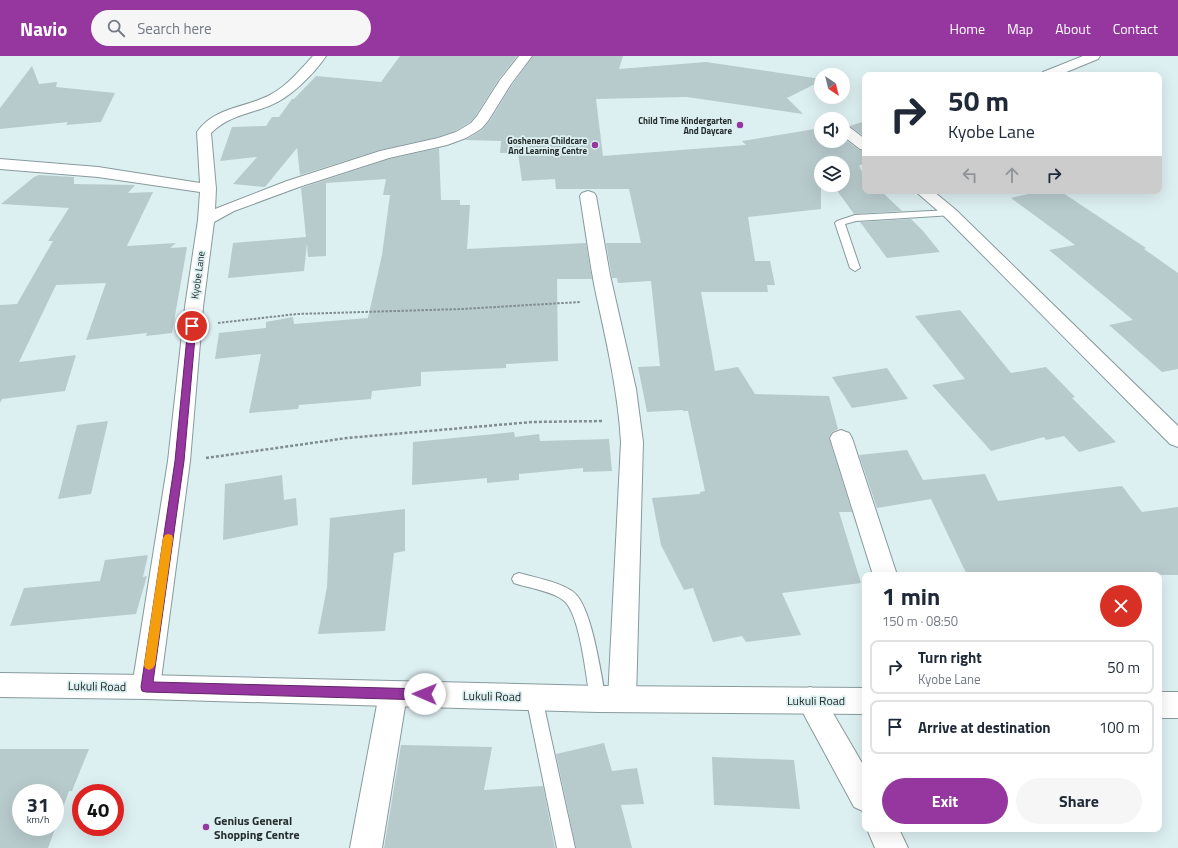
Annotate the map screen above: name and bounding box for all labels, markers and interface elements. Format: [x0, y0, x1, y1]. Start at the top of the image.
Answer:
search box [91, 10, 371, 46]
text: Navio [20, 14, 67, 43]
icon: search [105, 17, 127, 39]
text: Search here [137, 17, 212, 40]
text: Home [950, 18, 985, 39]
text: Map [1007, 18, 1033, 39]
text: About [1055, 18, 1091, 39]
text: Contact [1113, 18, 1158, 39]
north arrow [814, 68, 850, 104]
map controls [814, 68, 850, 192]
text: 50 m [948, 79, 1009, 122]
icon: right [882, 88, 934, 140]
button: sound [814, 112, 850, 148]
place label: Child Time Kindergarten And Daycare [638, 114, 732, 137]
text: Kyobe Lane [948, 118, 1035, 145]
marker: Child Time Kindergarten And Daycare [735, 120, 745, 130]
place label: Goshenera Childcare And Learning Centre [507, 134, 587, 157]
marker: Goshenera Childcare And Learning Centre [590, 140, 600, 150]
button: layers [814, 156, 850, 192]
icon: left [959, 164, 981, 186]
icon: ahead [1001, 164, 1023, 186]
icon: right [1043, 164, 1065, 186]
street label: Kyobe Lane [187, 250, 209, 300]
pin [175, 309, 209, 343]
icon: arrive [181, 315, 203, 337]
text: 1 min [882, 578, 940, 614]
button: close [1100, 585, 1142, 627]
text: 150 m · 08:50 [882, 611, 958, 631]
text: Turn right [918, 646, 982, 669]
icon: right [884, 656, 906, 678]
text: 50 m [1107, 656, 1140, 679]
text: Kyobe Lane [918, 669, 981, 689]
position arrow [404, 673, 446, 715]
street label: Lukuli Road [68, 676, 126, 696]
street label: Lukuli Road [463, 686, 521, 706]
street label: Lukuli Road [787, 691, 845, 710]
icon: arrive [884, 716, 906, 738]
text: Arrive at destination [918, 716, 1051, 739]
text: 100 m [1099, 716, 1140, 739]
button: Exit [882, 778, 1008, 824]
button: Share [1016, 778, 1142, 824]
speed limit sign: 40 [72, 784, 124, 836]
text: 31 [27, 789, 49, 820]
place label: Genius General Shopping Centre [214, 811, 300, 844]
text: km/h [27, 812, 49, 827]
marker: Genius General Shopping Centre [201, 822, 211, 832]

